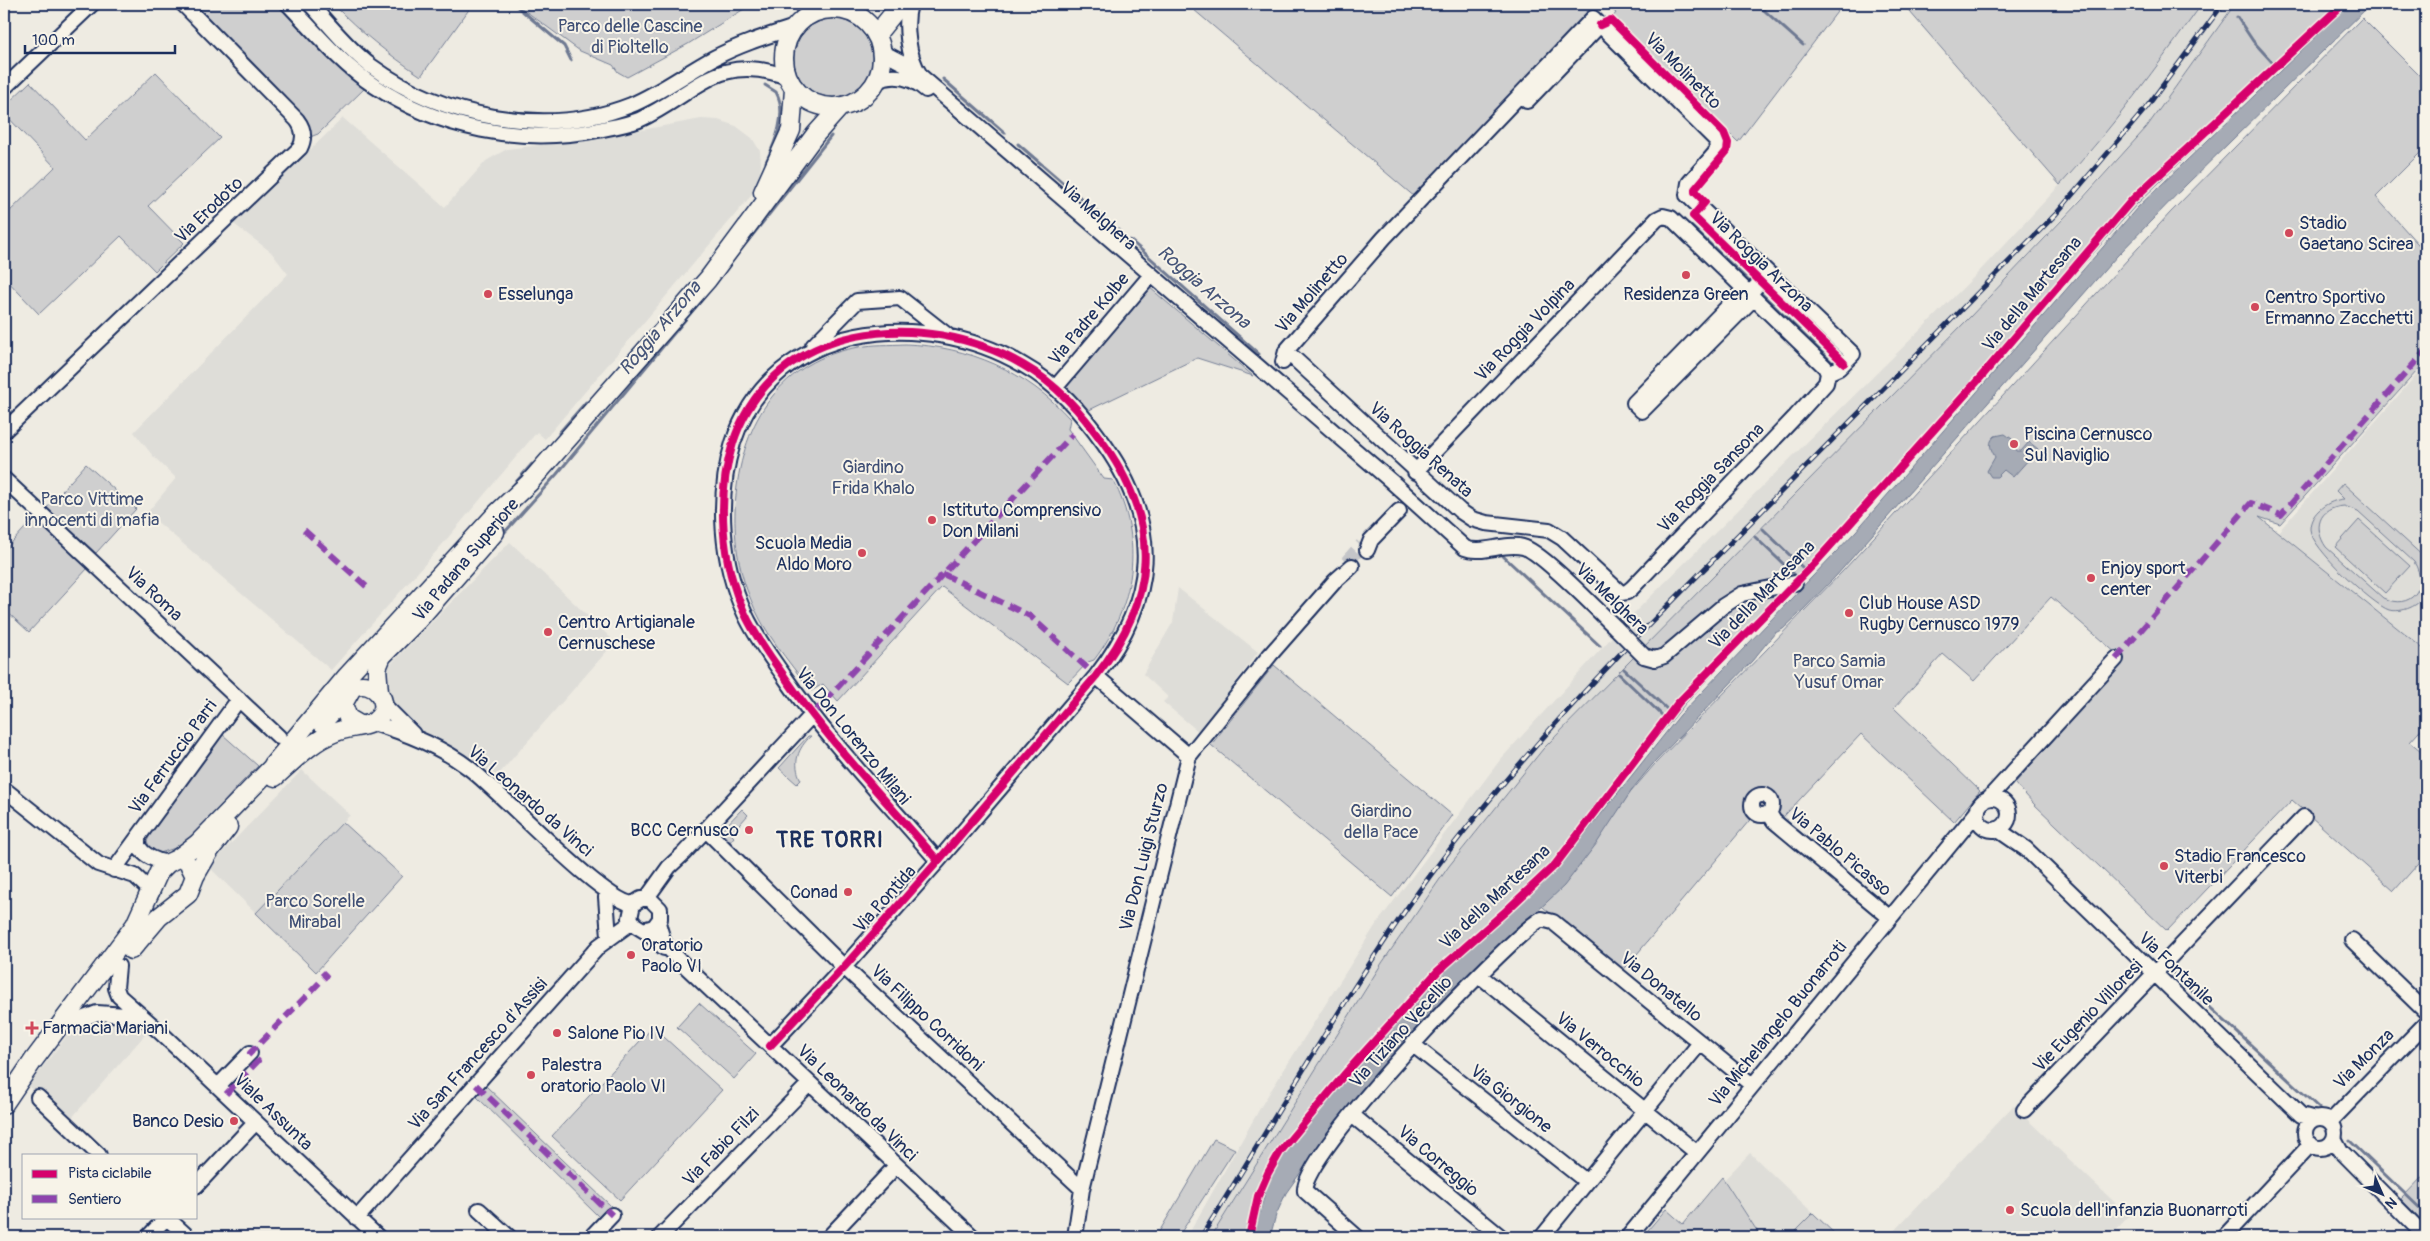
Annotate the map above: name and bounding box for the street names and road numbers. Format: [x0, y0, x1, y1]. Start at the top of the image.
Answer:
street label: Via Molinetto [1640, 28, 1727, 115]
street label: Via Erodoto [170, 171, 248, 248]
street label: Via Melghera [1055, 177, 1141, 255]
street label: Via Roggia Arzona [1704, 207, 1818, 317]
street label: Via della Martesana [1977, 232, 2087, 356]
street label: Via Molinetto [1271, 248, 1354, 338]
street label: Via Padre Kolbe [1044, 268, 1135, 370]
street label: Via Roggia Volpina [1470, 274, 1580, 386]
street label: Via Roggia Renata [1364, 397, 1478, 503]
street label: Via Roggia Sansona [1653, 418, 1769, 538]
street label: Via Padana Superiore [408, 493, 524, 626]
street label: Via della Martesana [1704, 535, 1820, 655]
street label: Via Melghera [1570, 558, 1654, 640]
street label: Via Roma [120, 562, 188, 626]
street label: Via Don Lorenzo Milani [790, 663, 916, 809]
street label: Via Ferruccio Parri [124, 695, 222, 819]
street label: Via Leonardo da Vinci [463, 740, 597, 862]
street label: Via Don Luigi Sturzo [1114, 780, 1174, 934]
street label: Via Pablo Picasso [1784, 802, 1896, 902]
street label: Via della Martesana [1435, 840, 1555, 954]
street label: Via Pontida [849, 860, 921, 938]
street label: Via Fontanile [2133, 927, 2219, 1011]
street label: Via Michelangelo Buonarroti [1704, 936, 1852, 1112]
street label: Via Donatello [1615, 947, 1707, 1027]
street label: Vie Eugenio Villoresi [2028, 955, 2148, 1077]
street label: Via Filippo Corridoni [866, 960, 988, 1076]
street label: Via Tiziano Vecellio [1345, 971, 1458, 1093]
street label: Via San Francesco d'Assisi [403, 973, 553, 1135]
street label: Via Verrocchio [1551, 1007, 1649, 1093]
street label: Via Monza [2329, 1024, 2399, 1094]
street label: Via Leonardo da Vinci [792, 1040, 922, 1166]
street label: Via Giorgione [1465, 1060, 1557, 1138]
street label: Viale Assunta [228, 1068, 318, 1156]
street label: Via Fabio Filzi [678, 1103, 764, 1191]
street label: Via Correggio [1393, 1120, 1484, 1202]

